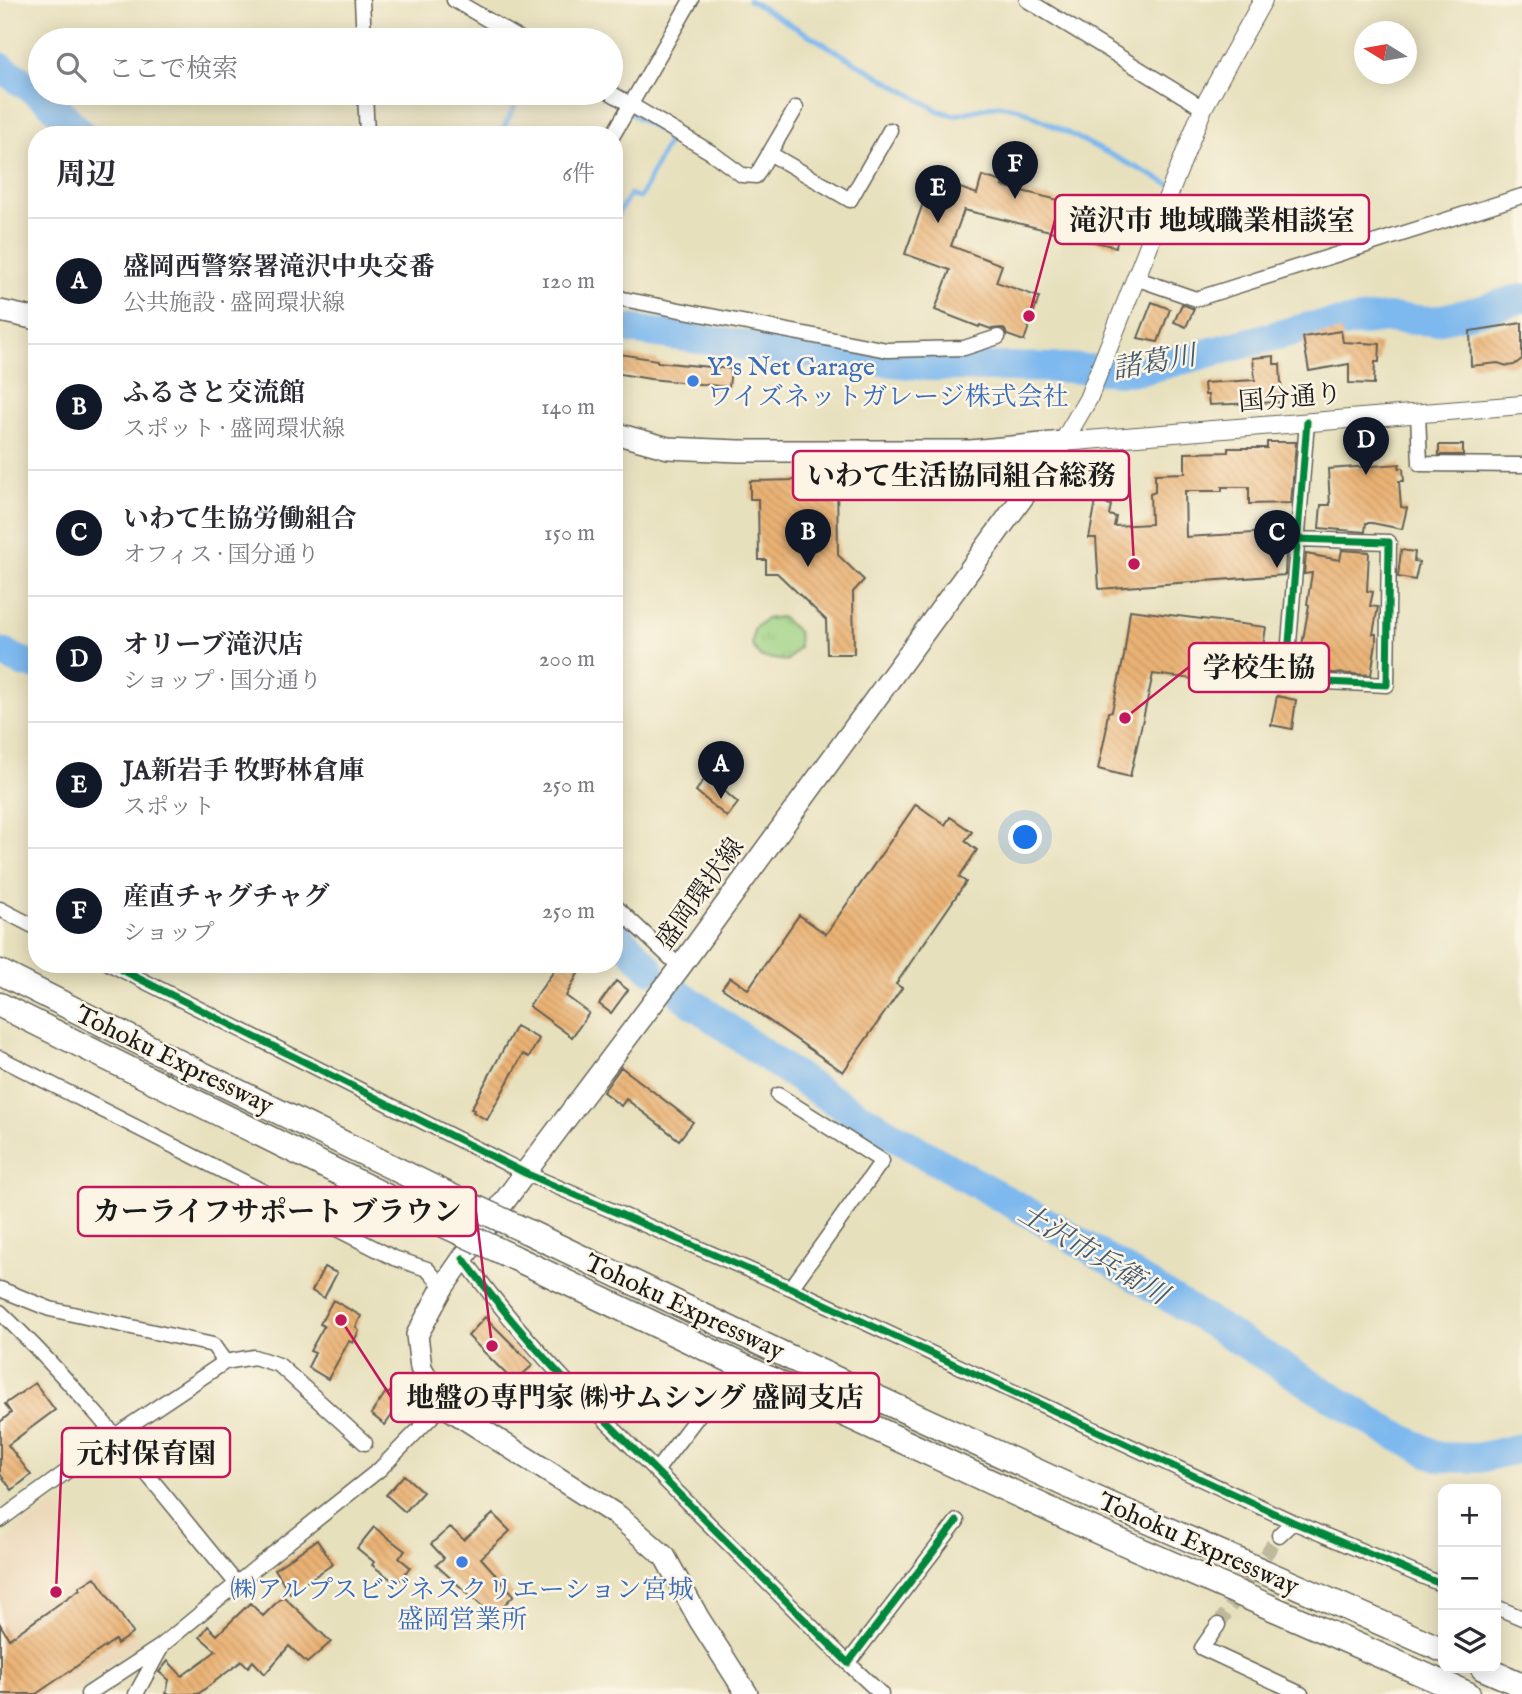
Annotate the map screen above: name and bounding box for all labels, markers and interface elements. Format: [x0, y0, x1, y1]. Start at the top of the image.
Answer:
north arrow [1354, 21, 1417, 84]
search box [28, 28, 623, 105]
icon: search [52, 48, 90, 86]
text: ここで検索 [108, 53, 238, 86]
pin: F [992, 141, 1038, 199]
text: 周辺 [56, 157, 116, 195]
text: 6件 [562, 160, 595, 189]
pin: E [915, 165, 961, 223]
callout: 滝沢市 地域職業相談室 [1055, 195, 1369, 244]
text: 滝沢市 地域職業相談室 [1069, 205, 1355, 240]
text: 盛岡西警察署滝沢中央交番 [123, 251, 435, 284]
text: A [71, 267, 87, 296]
text: 120 m [542, 267, 595, 296]
text: 公共施設 · 盛岡環状線 [123, 289, 345, 318]
water label: 諸葛川 [1110, 338, 1202, 388]
place label: Y’s Net Garage ワイズネットガレージ株式会社 [707, 351, 1069, 414]
marker: Y’s Net Garage ワイズネットガレージ株式会社 [685, 373, 701, 389]
text: ふるさと交流館 [123, 377, 305, 410]
street label: 国分通り [1237, 378, 1343, 419]
text: B [71, 393, 87, 422]
text: 140 m [541, 393, 595, 422]
text: スポット · 盛岡環状線 [123, 415, 345, 444]
pin: D [1343, 417, 1389, 475]
callout: いわて生活協同組合総務 [793, 451, 1129, 500]
text: いわて生活協同組合総務 [807, 460, 1116, 495]
text: いわて生協労働組合 [123, 503, 357, 536]
pin: B [785, 509, 831, 567]
pin: C [1254, 510, 1300, 568]
text: C [71, 519, 87, 548]
text: 150 m [544, 519, 595, 548]
text: オフィス · 国分通り [123, 541, 320, 570]
text: オリーブ滝沢店 [123, 629, 304, 662]
callout: 学校生協 [1189, 643, 1329, 692]
text: D [70, 645, 88, 674]
text: 200 m [539, 645, 595, 674]
text: 学校生協 [1203, 652, 1315, 687]
text: ショップ · 国分通り [123, 667, 322, 696]
pin: A [698, 741, 744, 799]
text: JA新岩手 牧野林倉庫 [123, 755, 364, 788]
text: E [71, 771, 87, 800]
text: 250 m [542, 771, 595, 800]
text: スポット [123, 793, 215, 822]
your location [1008, 820, 1042, 854]
street label: 盛岡環状線 [649, 832, 752, 956]
text: 産直チャグチャグ [123, 881, 329, 914]
text: F [72, 897, 86, 926]
text: 250 m [542, 897, 595, 926]
text: ショップ [123, 919, 215, 948]
street label: Tohoku Expressway [70, 998, 279, 1123]
callout: カーライフサポート ブラウン [78, 1187, 476, 1236]
text: カーライフサポート ブラウン [93, 1196, 461, 1231]
water label: 土沢市兵衛川 [1012, 1197, 1176, 1315]
street label: Tohoku Expressway [579, 1247, 790, 1368]
callout: 地盤の専門家 ㈱サムシング 盛岡支店 [391, 1373, 879, 1422]
text: 地盤の専門家 ㈱サムシング 盛岡支店 [406, 1382, 864, 1417]
callout: 元村保育園 [62, 1428, 230, 1477]
text: 元村保育園 [76, 1438, 216, 1473]
map controls [1438, 1484, 1501, 1673]
button: + [1438, 1484, 1501, 1547]
street label: Tohoku Expressway [1093, 1485, 1304, 1604]
button: − [1438, 1547, 1501, 1610]
marker: ㈱アルプスビジネスクリエーション宮城 盛岡営業所 [454, 1554, 470, 1570]
place label: ㈱アルプスビジネスクリエーション宮城 盛岡営業所 [230, 1574, 694, 1637]
button: layers [1438, 1610, 1501, 1673]

